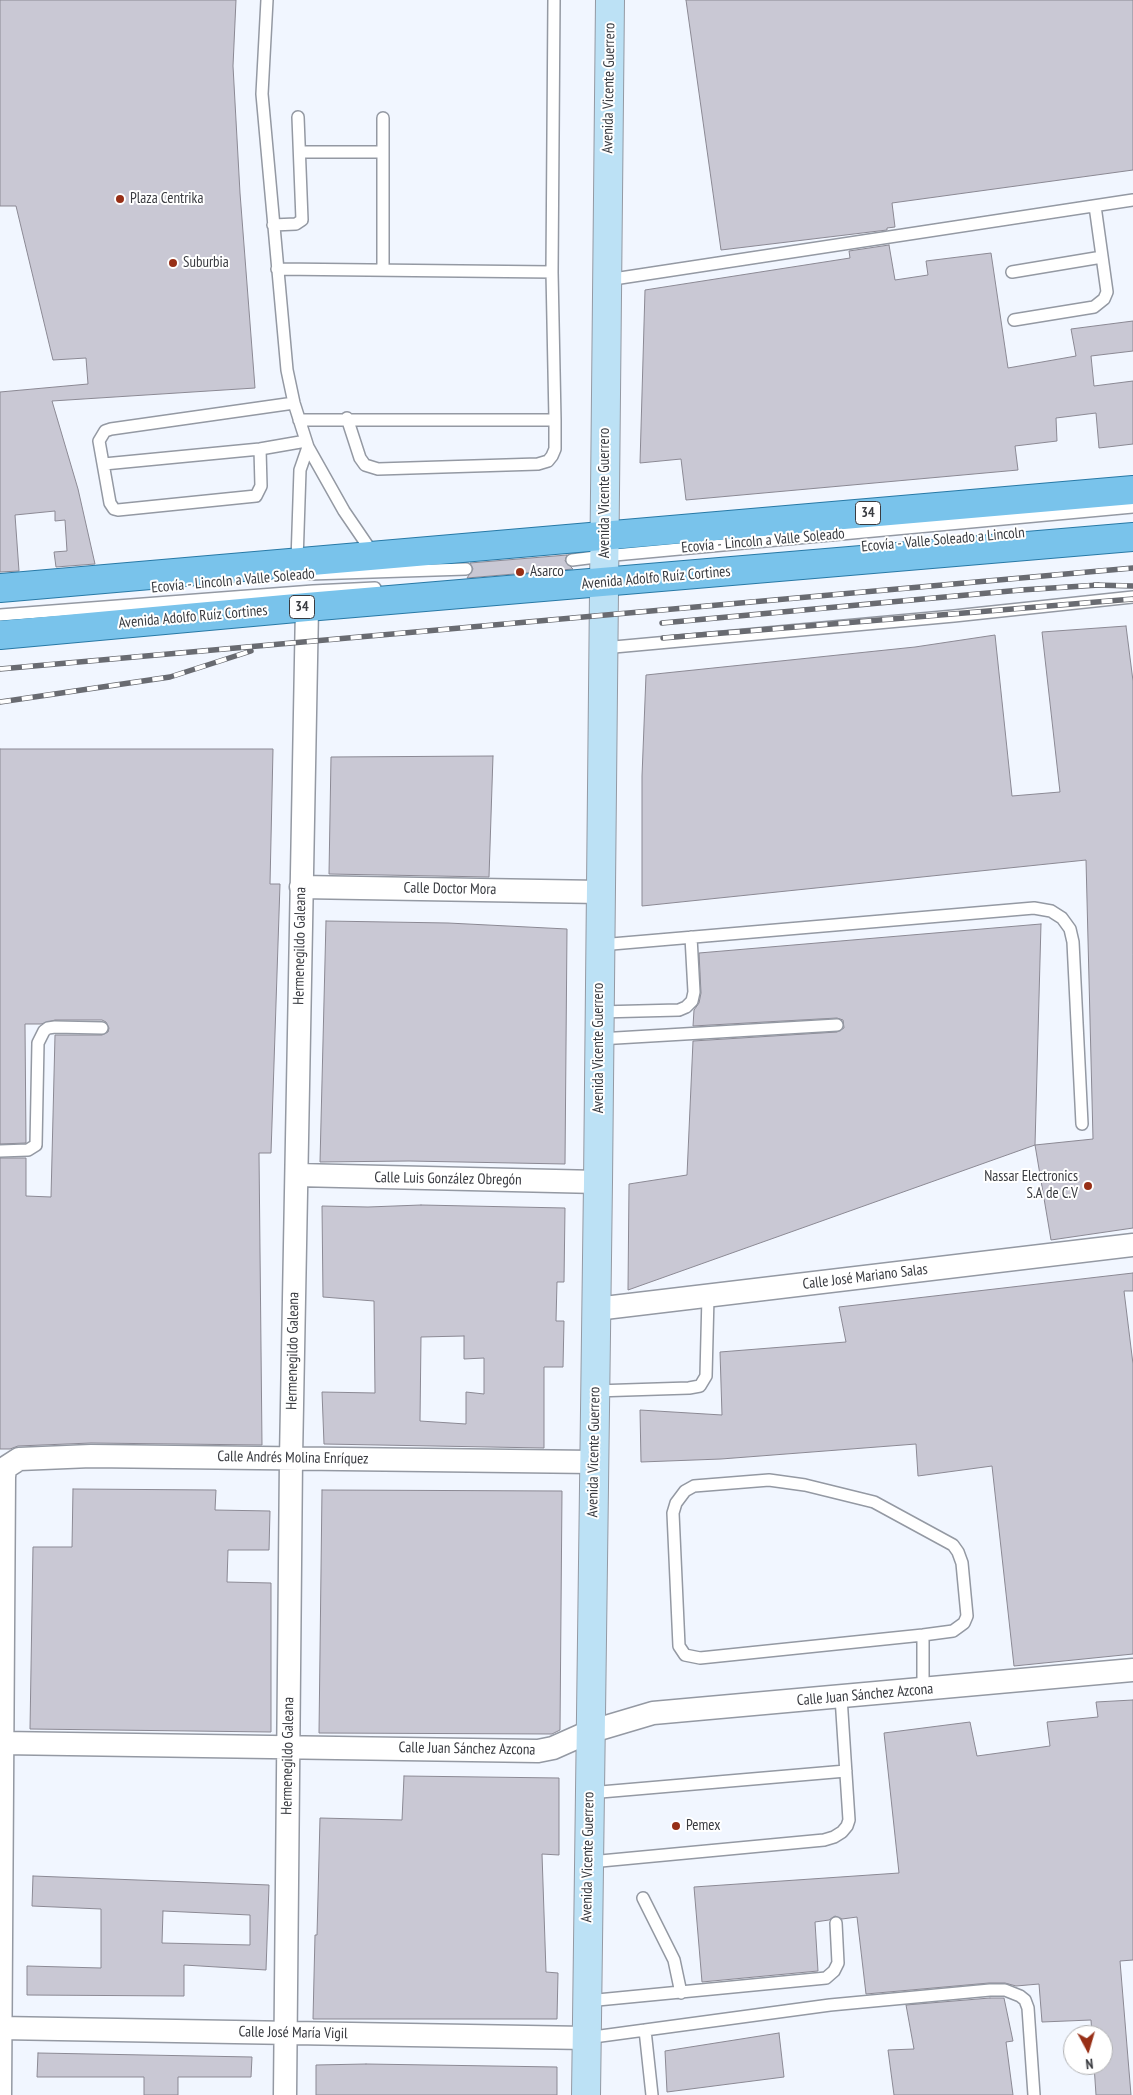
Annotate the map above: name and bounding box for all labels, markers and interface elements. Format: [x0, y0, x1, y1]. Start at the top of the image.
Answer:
street label: Avenida Vicente Guerrero [599, 23, 619, 153]
place label: Plaza Centrika [130, 190, 203, 208]
marker: Plaza Centrika [114, 193, 126, 205]
place label: Suburbia [183, 254, 229, 272]
marker: Suburbia [167, 257, 179, 269]
street label: Avenida Vicente Guerrero [596, 428, 614, 558]
road number: 34 [856, 502, 880, 524]
street label: Ecovía - Valle Soleado a Lincoln [861, 524, 1025, 556]
street label: Ecovía - Lincoln a Valle Soleado [681, 525, 845, 557]
place label: Asarco [530, 563, 564, 581]
street label: Avenida Adolfo Ruíz Cortines [581, 563, 731, 593]
street label: Ecovía - Lincoln a Valle Soleado [151, 565, 315, 597]
marker: Asarco [514, 566, 526, 578]
road number: 34 [290, 596, 314, 618]
street label: Avenida Adolfo Ruíz Cortines [118, 602, 268, 632]
street label: Calle Doctor Mora [404, 879, 496, 899]
street label: Hermenegildo Galeana [290, 887, 310, 1005]
street label: Avenida Vicente Guerrero [590, 983, 608, 1113]
place label: Nassar Electronics S.A de C.V [984, 1168, 1078, 1203]
street label: Calle Luis González Obregón [374, 1169, 522, 1189]
marker: Nassar Electronics S.A de C.V [1082, 1180, 1094, 1192]
street label: Calle José Mariano Salas [802, 1260, 928, 1294]
street label: Hermenegildo Galeana [283, 1292, 303, 1410]
street label: Avenida Vicente Guerrero [584, 1387, 604, 1517]
street label: Calle Andrés Molina Enríquez [217, 1448, 369, 1468]
street label: Calle Juan Sánchez Azcona [796, 1680, 934, 1710]
street label: Hermenegildo Galeana [278, 1697, 298, 1815]
street label: Calle Juan Sánchez Azcona [398, 1739, 536, 1759]
street label: Avenida Vicente Guerrero [578, 1792, 598, 1922]
place label: Pemex [686, 1817, 720, 1835]
marker: Pemex [670, 1820, 682, 1832]
street label: Calle José María Vigil [238, 2023, 348, 2043]
north arrow [1063, 2025, 1113, 2075]
text: N [1085, 2055, 1094, 2073]

